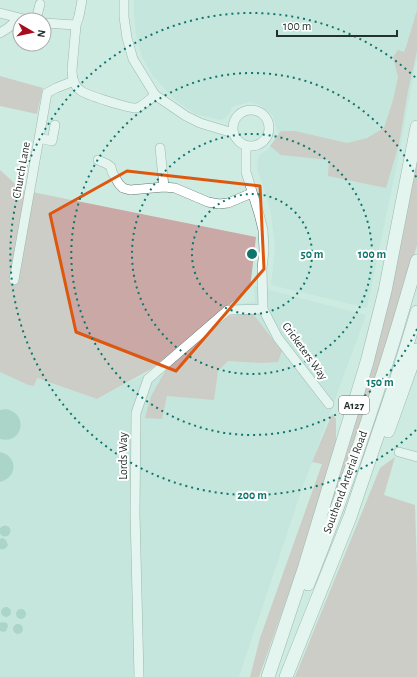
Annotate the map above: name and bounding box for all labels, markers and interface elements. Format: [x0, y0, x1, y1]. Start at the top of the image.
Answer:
north arrow [12, 12, 52, 52]
scale bar [277, 12, 397, 38]
text: 100 m [283, 20, 311, 32]
text: N [35, 29, 47, 38]
street label: Church Lane [10, 141, 32, 199]
centre of rings [245, 247, 259, 261]
text: 50 m [301, 248, 324, 260]
text: 100 m [358, 248, 386, 260]
street label: Cricketers Way [279, 320, 330, 383]
text: 150 m [366, 376, 394, 388]
road number: A127 [339, 396, 369, 414]
street label: Southend Arterial Road [321, 429, 369, 535]
street label: Lords Way [117, 432, 130, 480]
text: 200 m [237, 489, 267, 501]

